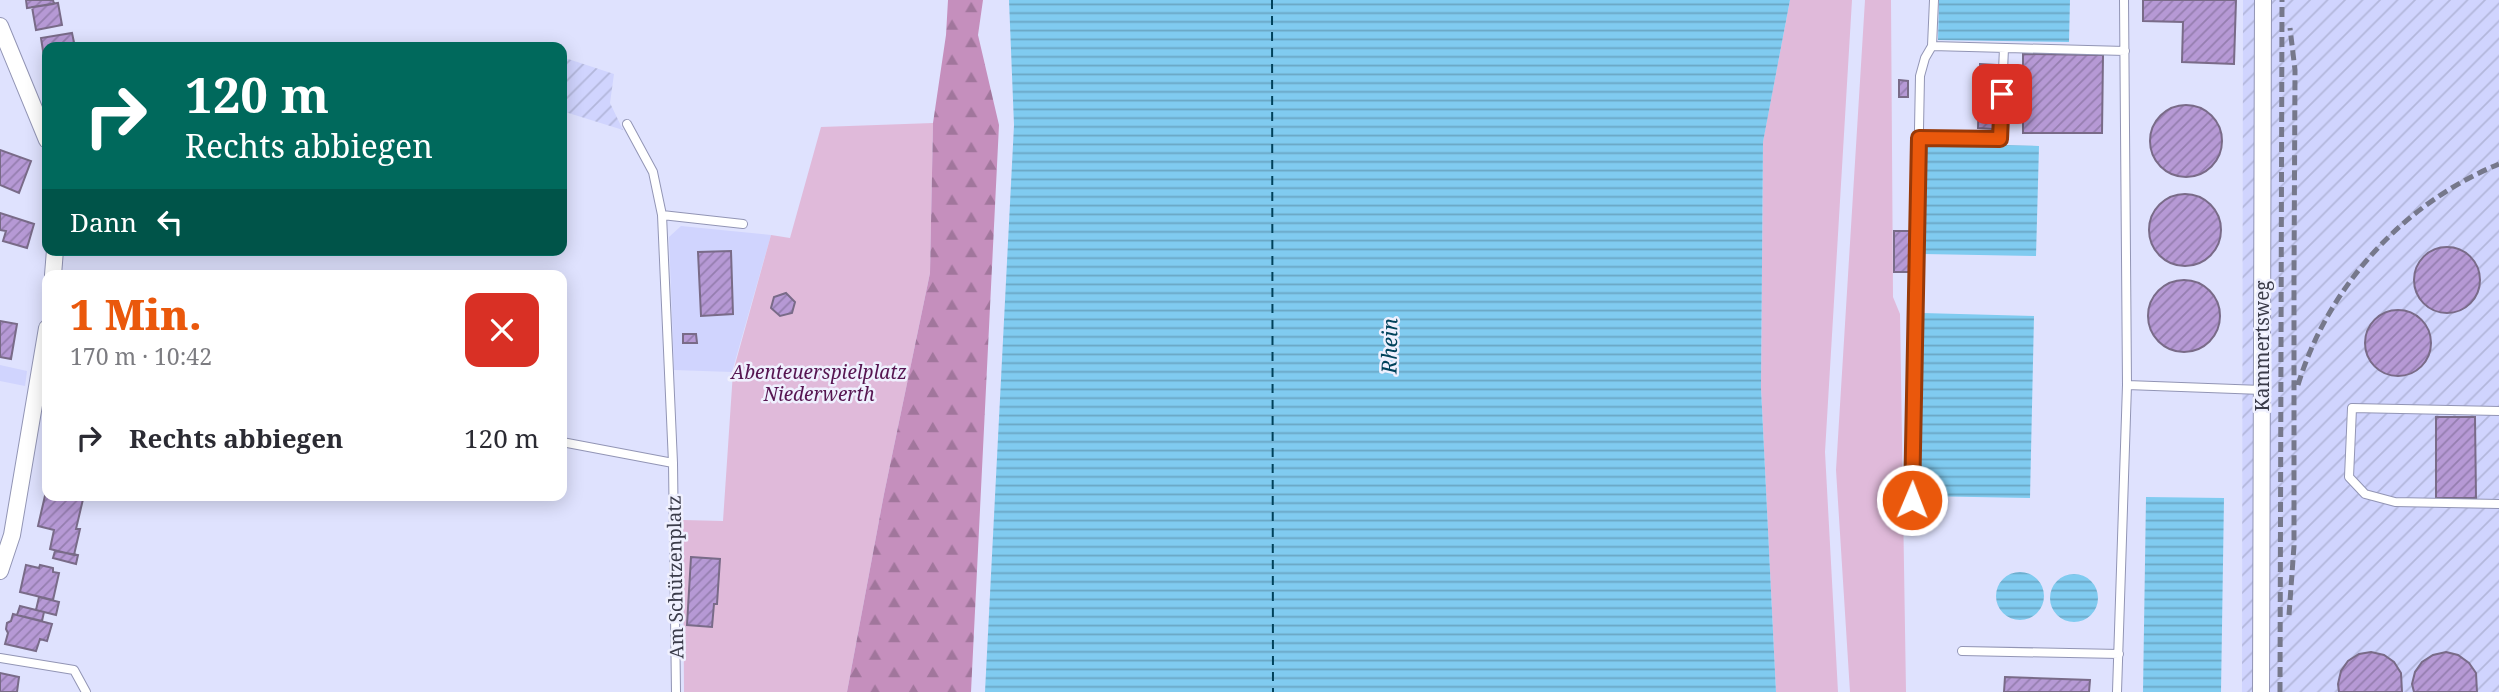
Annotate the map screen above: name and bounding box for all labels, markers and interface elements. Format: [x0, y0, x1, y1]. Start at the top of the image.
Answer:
text: 120 m [185, 61, 329, 127]
pin [1972, 64, 2032, 124]
icon: right [70, 70, 161, 161]
icon: arrive [1983, 75, 2021, 113]
text: Rechts abbiegen [185, 124, 433, 167]
icon: left [151, 203, 189, 241]
text: Dann [70, 204, 137, 240]
street label: Kammertsweg [2249, 280, 2275, 412]
text: 1 Min. [70, 285, 202, 342]
button: close [465, 293, 539, 367]
water label: Rhein [1374, 317, 1403, 375]
text: 170 m · 10:42 [70, 340, 212, 372]
park label: Abenteuerspielplatz Niederwerth [729, 359, 907, 407]
icon: right [70, 419, 108, 457]
text: Rechts abbiegen [129, 420, 343, 456]
text: 120 m [464, 420, 539, 456]
position arrow [1875, 463, 1949, 537]
street label: Am Schützenplatz [661, 495, 689, 659]

